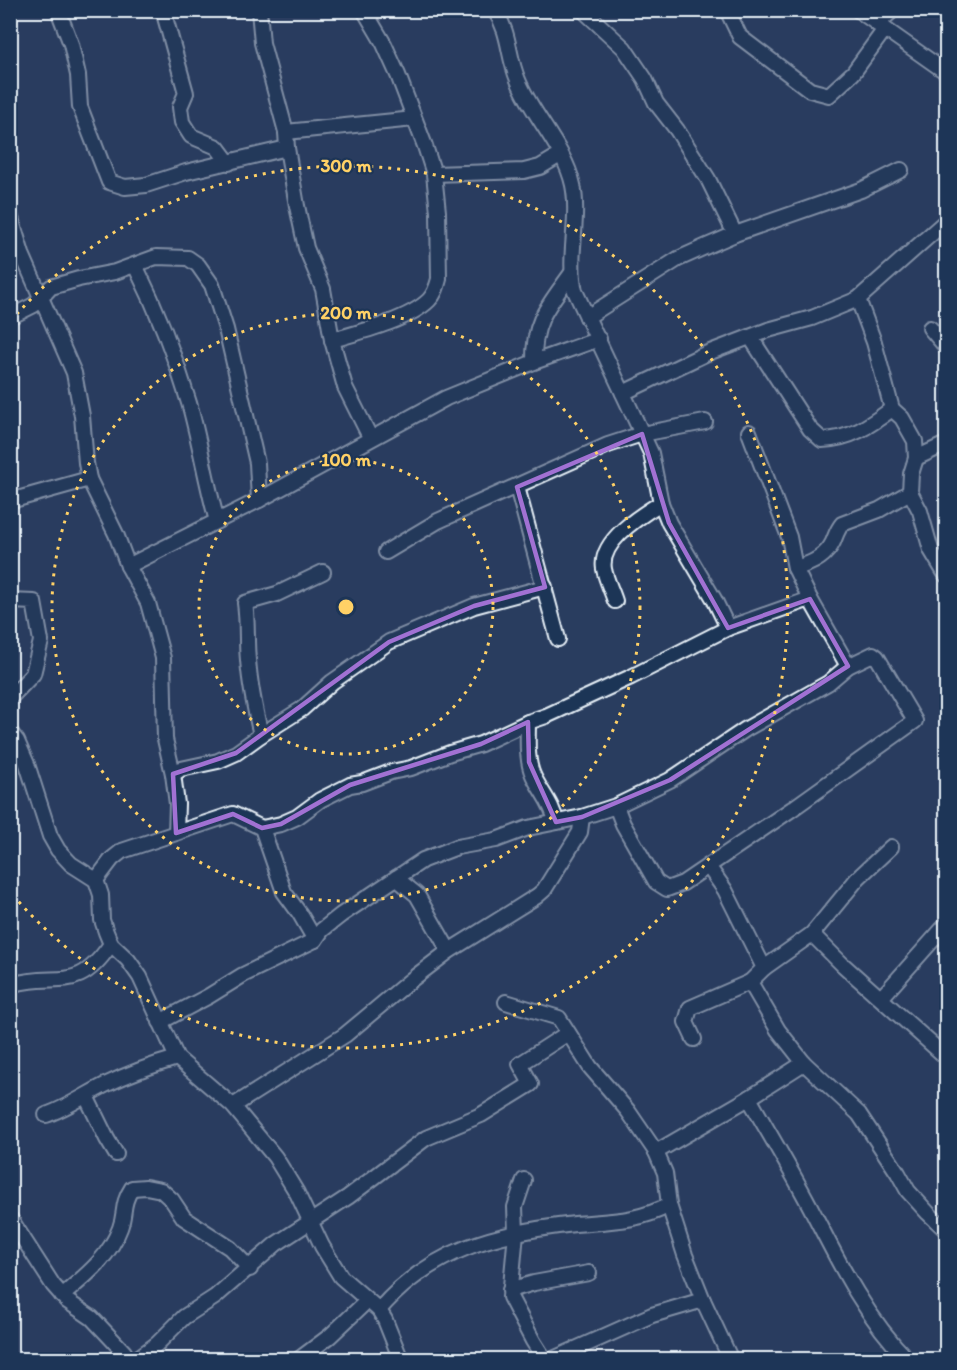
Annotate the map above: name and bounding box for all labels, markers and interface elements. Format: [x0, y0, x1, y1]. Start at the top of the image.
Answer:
text: 300 m [320, 155, 372, 177]
text: 200 m [321, 302, 372, 324]
text: 100 m [321, 449, 372, 471]
centre of rings [336, 597, 356, 617]

